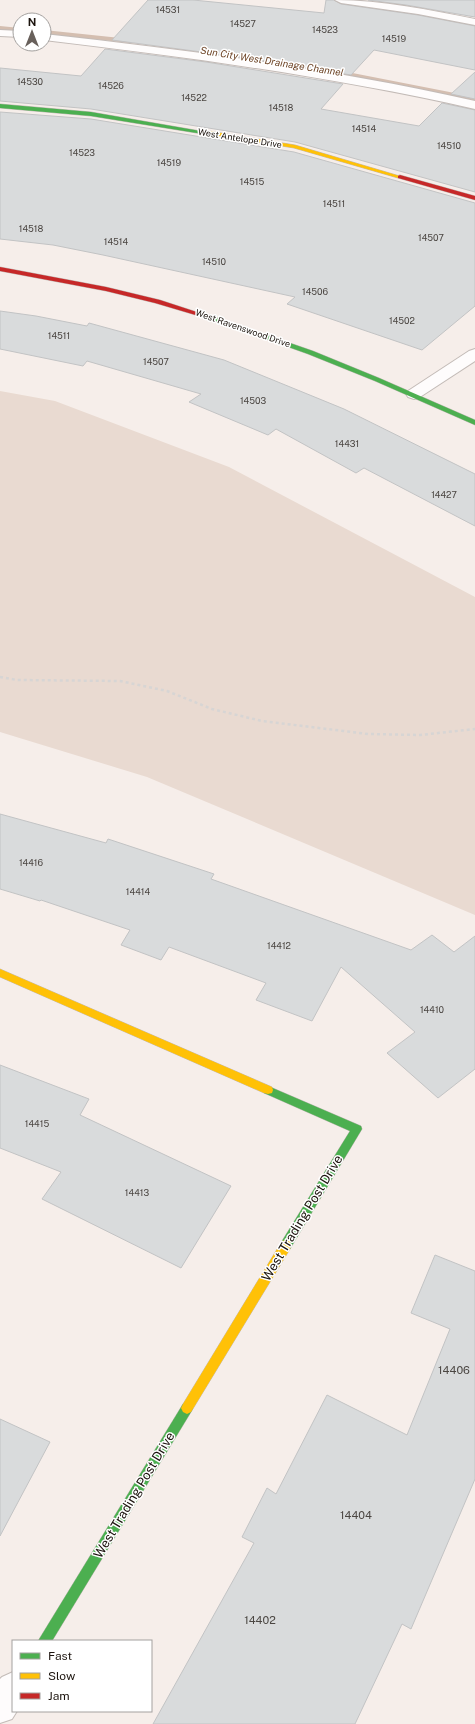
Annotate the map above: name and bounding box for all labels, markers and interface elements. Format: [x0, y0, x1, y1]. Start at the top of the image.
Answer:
house number: 14531 [156, 4, 180, 15]
north arrow [12, 12, 52, 52]
text: N [28, 16, 36, 28]
house number: 14527 [230, 18, 256, 29]
house number: 14523 [312, 24, 338, 35]
house number: 14519 [382, 33, 407, 44]
water label: Sun City West Drainage Channel [199, 44, 345, 78]
house number: 14530 [17, 76, 44, 87]
house number: 14526 [98, 80, 124, 91]
house number: 14522 [181, 92, 207, 103]
house number: 14518 [269, 102, 293, 113]
house number: 14514 [352, 123, 377, 134]
street label: West Antelope Drive [197, 126, 283, 150]
house number: 14510 [437, 140, 462, 151]
house number: 14523 [69, 147, 95, 158]
house number: 14519 [157, 157, 182, 168]
house number: 14515 [240, 176, 264, 187]
house number: 14511 [323, 198, 345, 209]
house number: 14518 [19, 223, 43, 234]
house number: 14507 [418, 232, 444, 243]
house number: 14514 [104, 236, 129, 247]
house number: 14510 [202, 256, 227, 267]
house number: 14506 [302, 286, 328, 297]
street label: West Ravenswood Drive [194, 307, 292, 349]
house number: 14502 [389, 315, 415, 326]
house number: 14511 [48, 330, 70, 341]
house number: 14507 [143, 356, 169, 367]
house number: 14503 [240, 395, 266, 406]
house number: 14431 [335, 438, 359, 449]
house number: 14427 [431, 489, 457, 500]
house number: 14416 [19, 857, 44, 868]
house number: 14414 [126, 886, 150, 897]
house number: 14412 [267, 940, 291, 951]
house number: 14410 [420, 1004, 445, 1015]
house number: 14415 [25, 1118, 49, 1129]
street label: West Trading Post Drive [258, 1152, 346, 1284]
house number: 14413 [125, 1187, 149, 1198]
house number: 14406 [438, 1364, 470, 1376]
street label: West Trading Post Drive [90, 1429, 178, 1561]
house number: 14404 [340, 1509, 372, 1521]
house number: 14402 [244, 1614, 276, 1626]
legend [12, 1640, 152, 1712]
text: Fast [48, 1649, 73, 1663]
text: Slow [48, 1669, 76, 1683]
text: Jam [48, 1689, 70, 1703]

